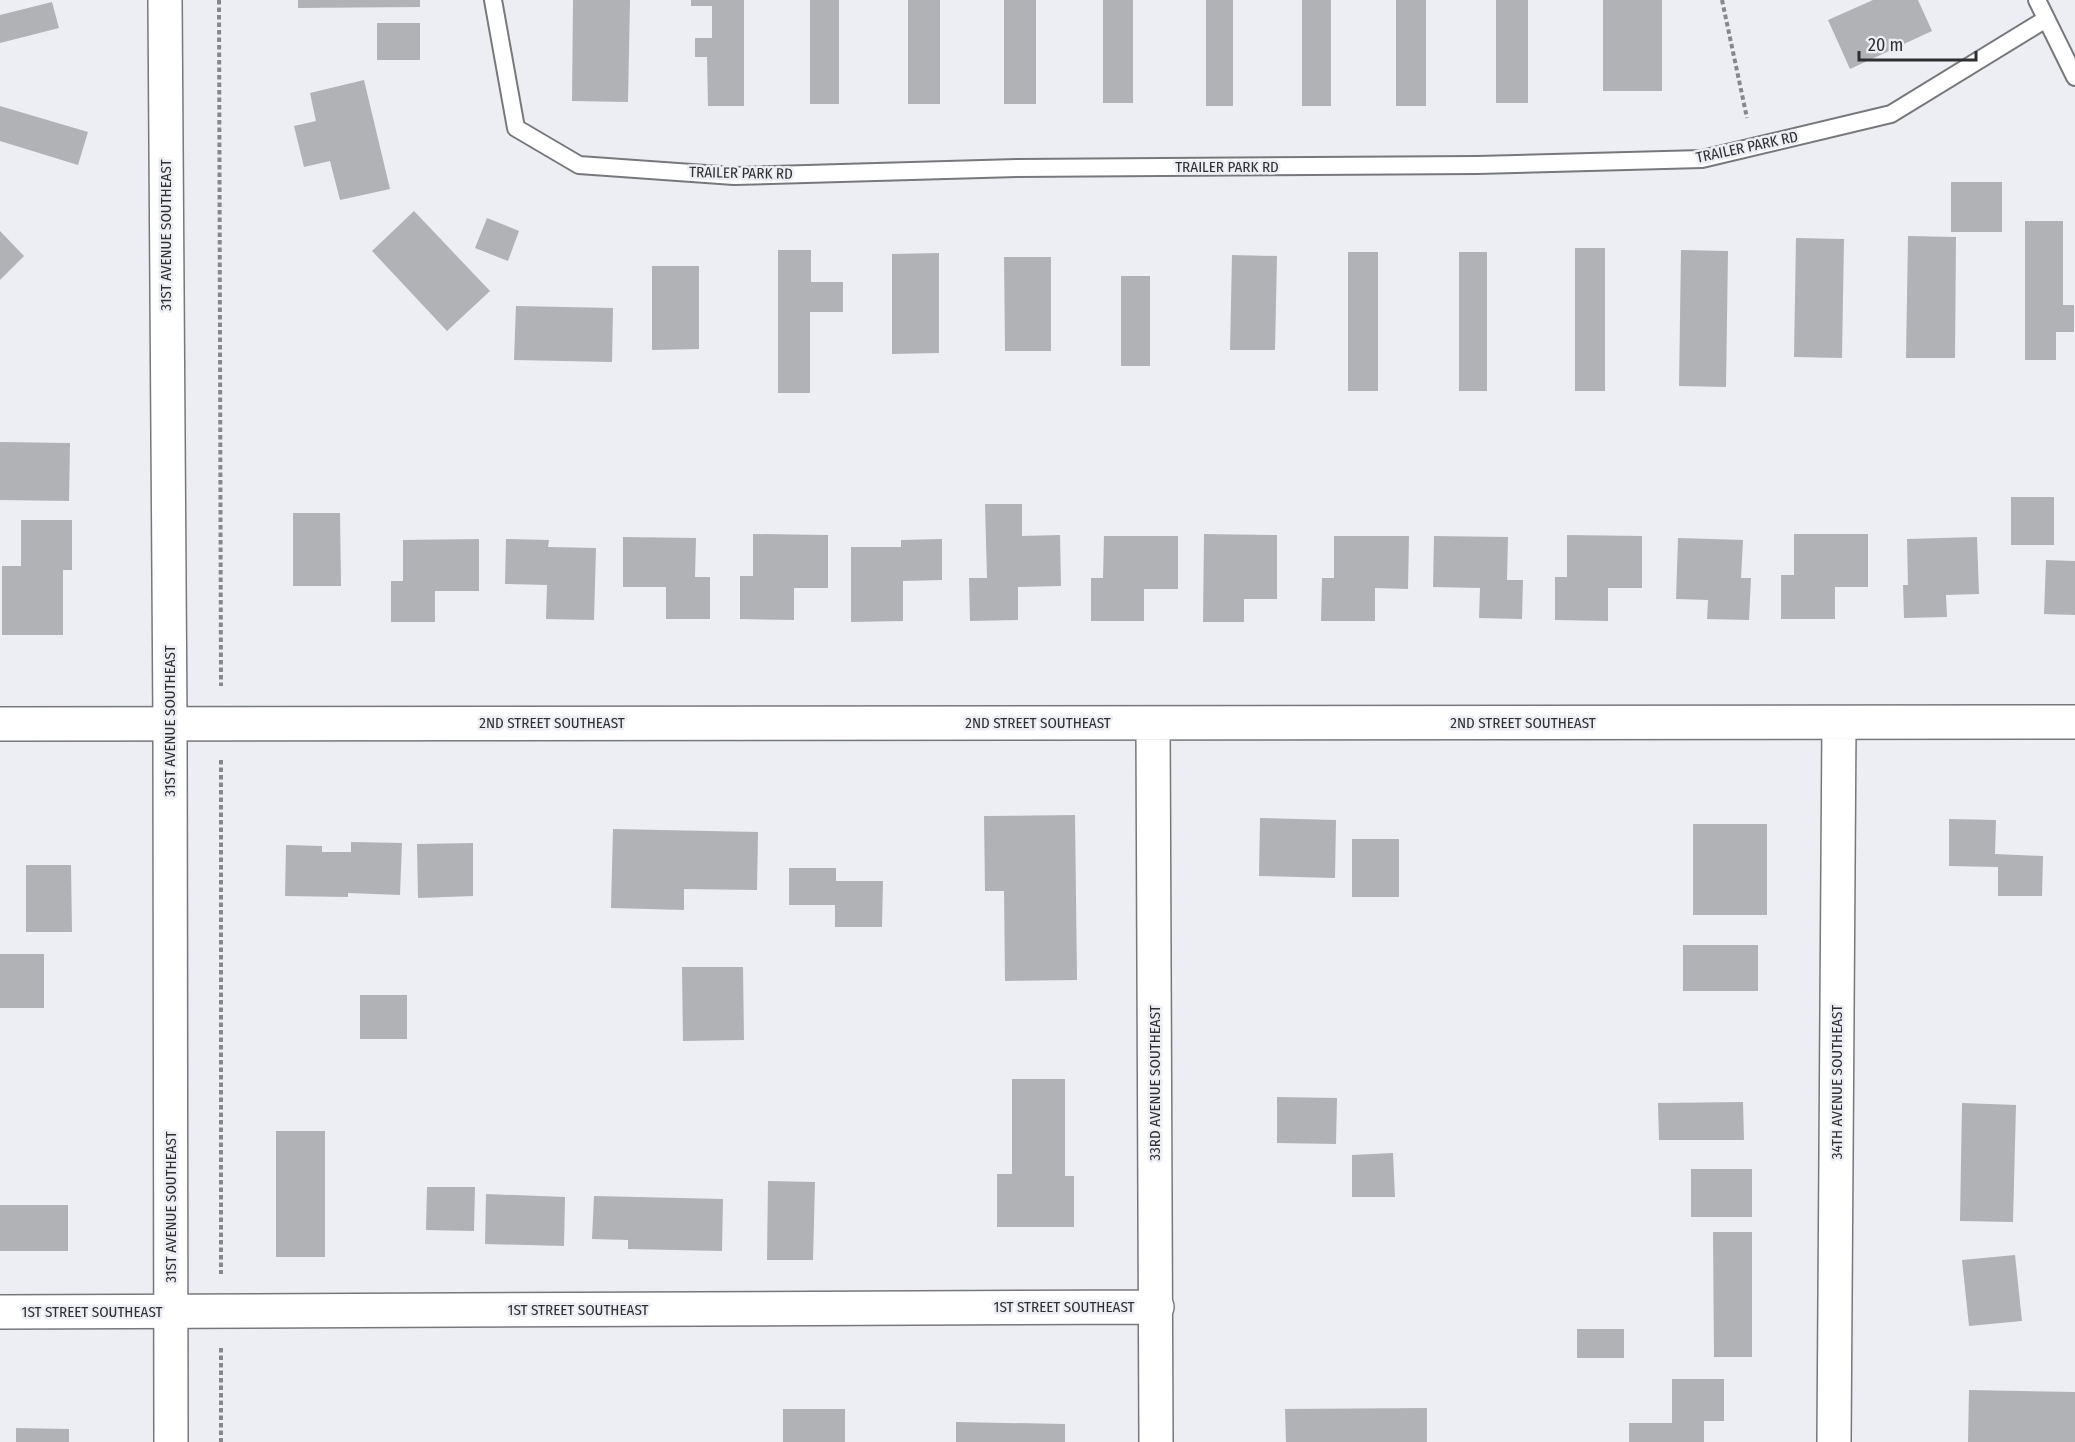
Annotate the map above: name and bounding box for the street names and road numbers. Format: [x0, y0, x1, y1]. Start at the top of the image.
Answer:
street label: TRAILER PARK RD [1694, 127, 1800, 167]
street label: TRAILER PARK RD [1175, 158, 1279, 176]
street label: 31ST AVENUE SOUTHEAST [157, 159, 175, 311]
street label: TRAILER PARK RD [689, 163, 793, 183]
street label: 31ST AVENUE SOUTHEAST [161, 645, 179, 797]
street label: 2ND STREET SOUTHEAST [479, 714, 625, 732]
street label: 2ND STREET SOUTHEAST [965, 714, 1111, 732]
street label: 2ND STREET SOUTHEAST [1450, 714, 1596, 732]
street label: 33RD AVENUE SOUTHEAST [1146, 1005, 1164, 1161]
street label: 34TH AVENUE SOUTHEAST [1828, 1005, 1846, 1159]
street label: 31ST AVENUE SOUTHEAST [162, 1131, 180, 1283]
street label: 1ST STREET SOUTHEAST [994, 1298, 1134, 1316]
street label: 1ST STREET SOUTHEAST [508, 1301, 648, 1319]
street label: 1ST STREET SOUTHEAST [22, 1303, 162, 1321]

